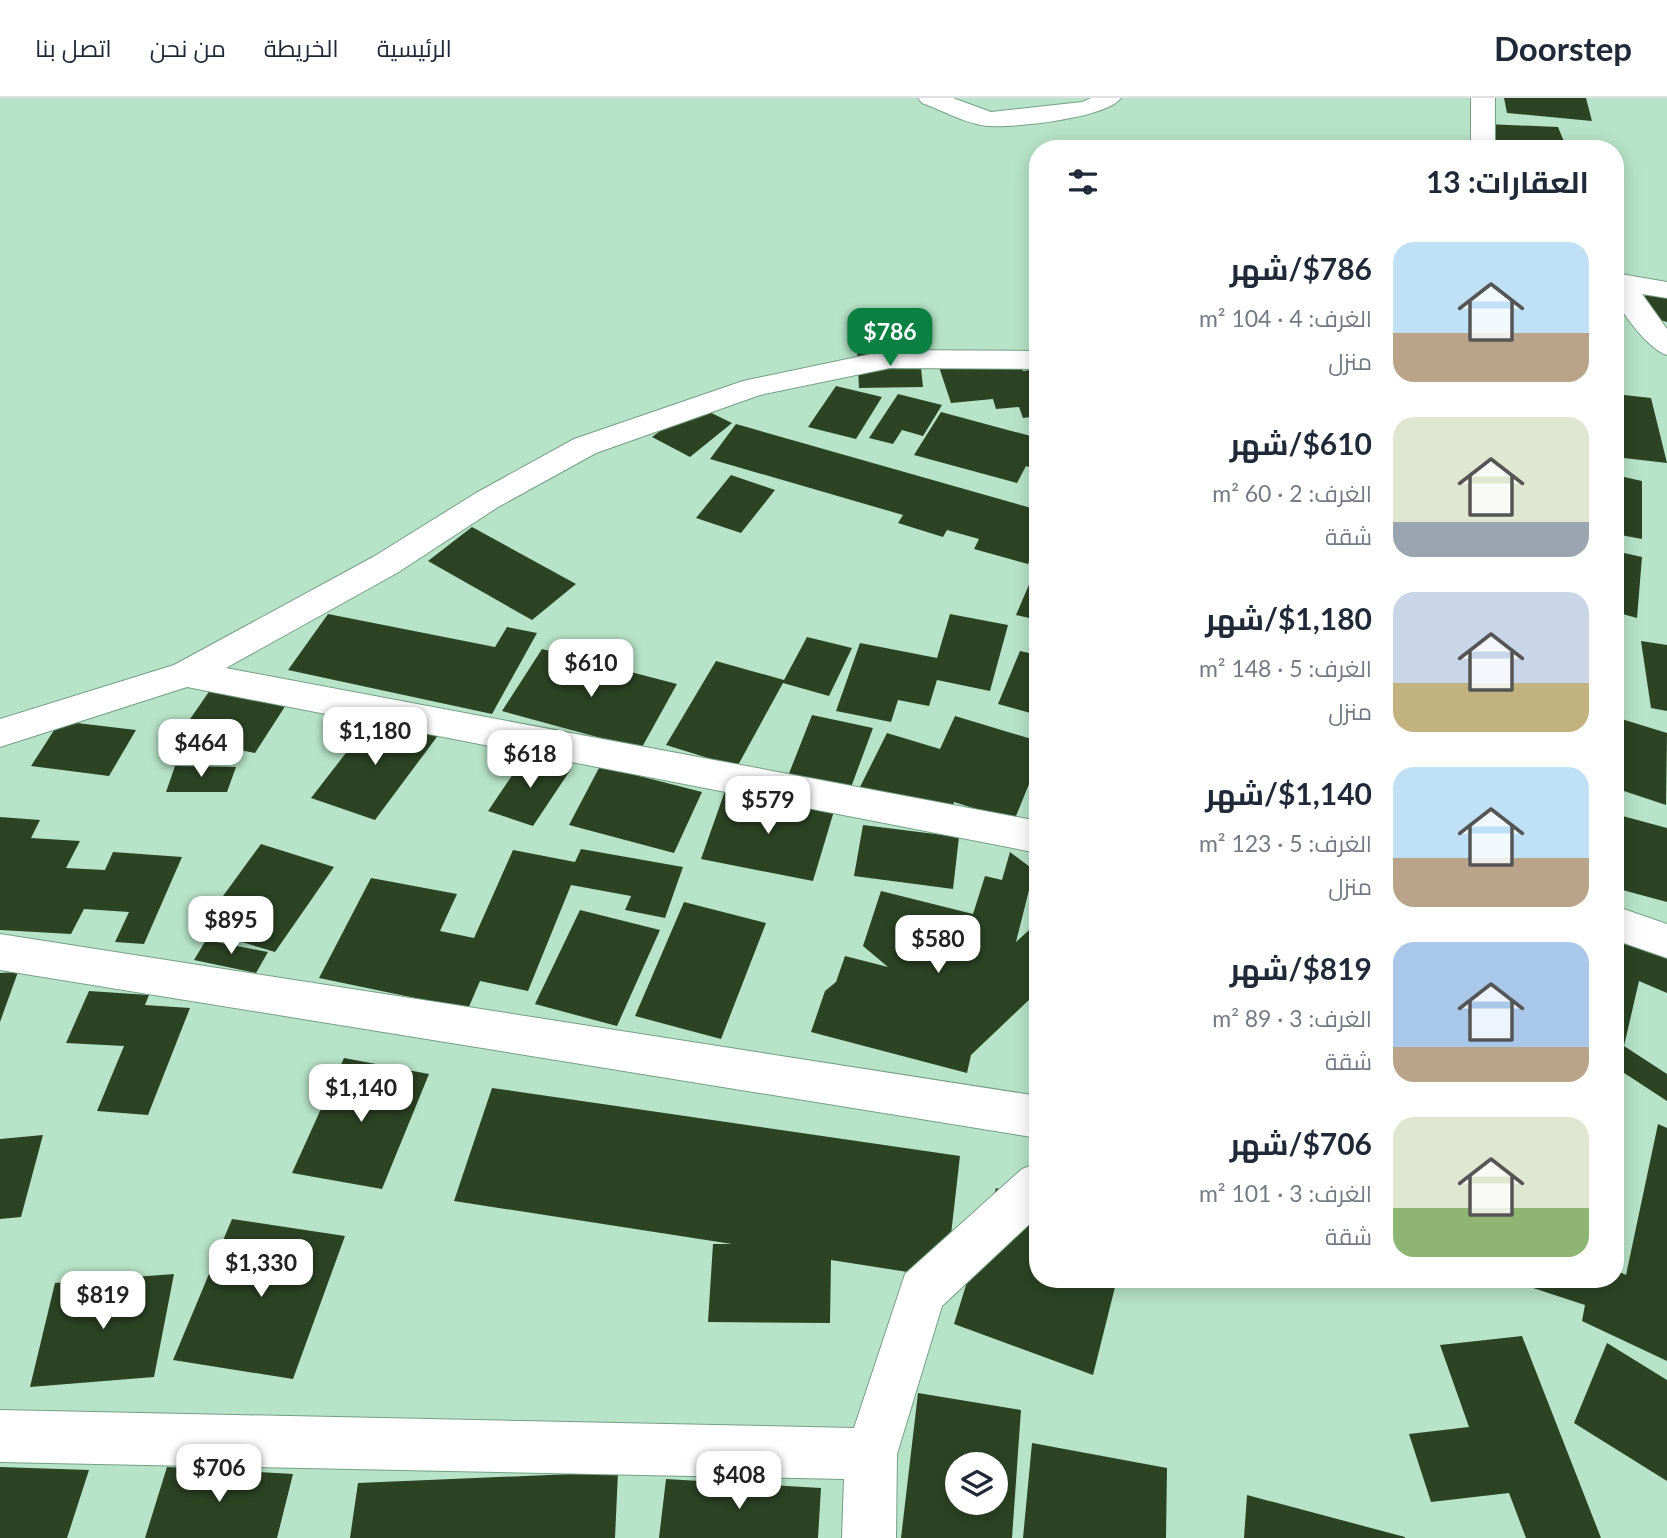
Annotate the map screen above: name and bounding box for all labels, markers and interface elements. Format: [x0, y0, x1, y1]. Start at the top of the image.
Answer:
text: Doorstep [1494, 28, 1632, 68]
text: اتصل بنا [35, 33, 112, 62]
text: من نحن [150, 33, 226, 62]
text: الخريطة [264, 33, 339, 62]
text: الرئيسية [377, 33, 452, 62]
icon: filters [1064, 163, 1102, 201]
text: العقارات: 13 [1426, 163, 1589, 199]
text: $786/شهر [1230, 250, 1372, 286]
icon: home [1449, 270, 1533, 354]
text: الغرف: 4 · 104 m² [1199, 304, 1372, 332]
pin: $786 [849, 308, 931, 368]
text: $786 [863, 317, 917, 345]
text: منزل [1328, 347, 1372, 375]
text: $610/شهر [1230, 425, 1372, 461]
icon: home [1449, 445, 1533, 529]
text: الغرف: 2 · 60 m² [1212, 479, 1372, 507]
text: شقة [1325, 522, 1372, 550]
text: $1,180/شهر [1205, 600, 1372, 636]
icon: home [1449, 620, 1533, 704]
pin: $610 [550, 640, 632, 699]
text: $610 [564, 648, 618, 676]
text: الغرف: 5 · 148 m² [1199, 654, 1372, 682]
text: منزل [1328, 697, 1372, 725]
pin: $1,180 [318, 708, 432, 767]
text: $1,180 [339, 716, 411, 744]
pin: $464 [160, 720, 242, 779]
text: $464 [174, 728, 228, 756]
pin: $618 [489, 730, 571, 790]
text: $618 [503, 739, 557, 767]
text: $1,140/شهر [1205, 775, 1372, 811]
pin: $579 [727, 776, 809, 836]
text: $579 [741, 785, 795, 813]
icon: home [1449, 795, 1533, 879]
text: الغرف: 5 · 123 m² [1199, 829, 1372, 857]
text: منزل [1328, 872, 1372, 900]
pin: $895 [190, 896, 272, 956]
text: $895 [204, 905, 258, 933]
pin: $580 [897, 916, 979, 975]
text: $580 [911, 924, 965, 952]
text: $819/شهر [1230, 950, 1372, 986]
icon: home [1449, 970, 1533, 1054]
text: الغرف: 3 · 89 m² [1212, 1004, 1372, 1032]
text: شقة [1325, 1047, 1372, 1075]
pin: $1,140 [304, 1065, 418, 1124]
text: $1,140 [325, 1073, 397, 1101]
text: $706/شهر [1230, 1125, 1372, 1161]
icon: home [1449, 1145, 1533, 1229]
text: الغرف: 3 · 101 m² [1199, 1179, 1372, 1207]
text: شقة [1325, 1222, 1372, 1250]
pin: $1,330 [204, 1240, 318, 1299]
text: $1,330 [225, 1248, 297, 1276]
pin: $819 [62, 1272, 144, 1331]
text: $819 [76, 1280, 130, 1308]
pin: $706 [178, 1444, 260, 1504]
pin: $408 [698, 1452, 780, 1511]
map controls [945, 1452, 1008, 1515]
button: layers [945, 1452, 1008, 1515]
text: $706 [192, 1453, 246, 1481]
text: $408 [712, 1460, 766, 1488]

